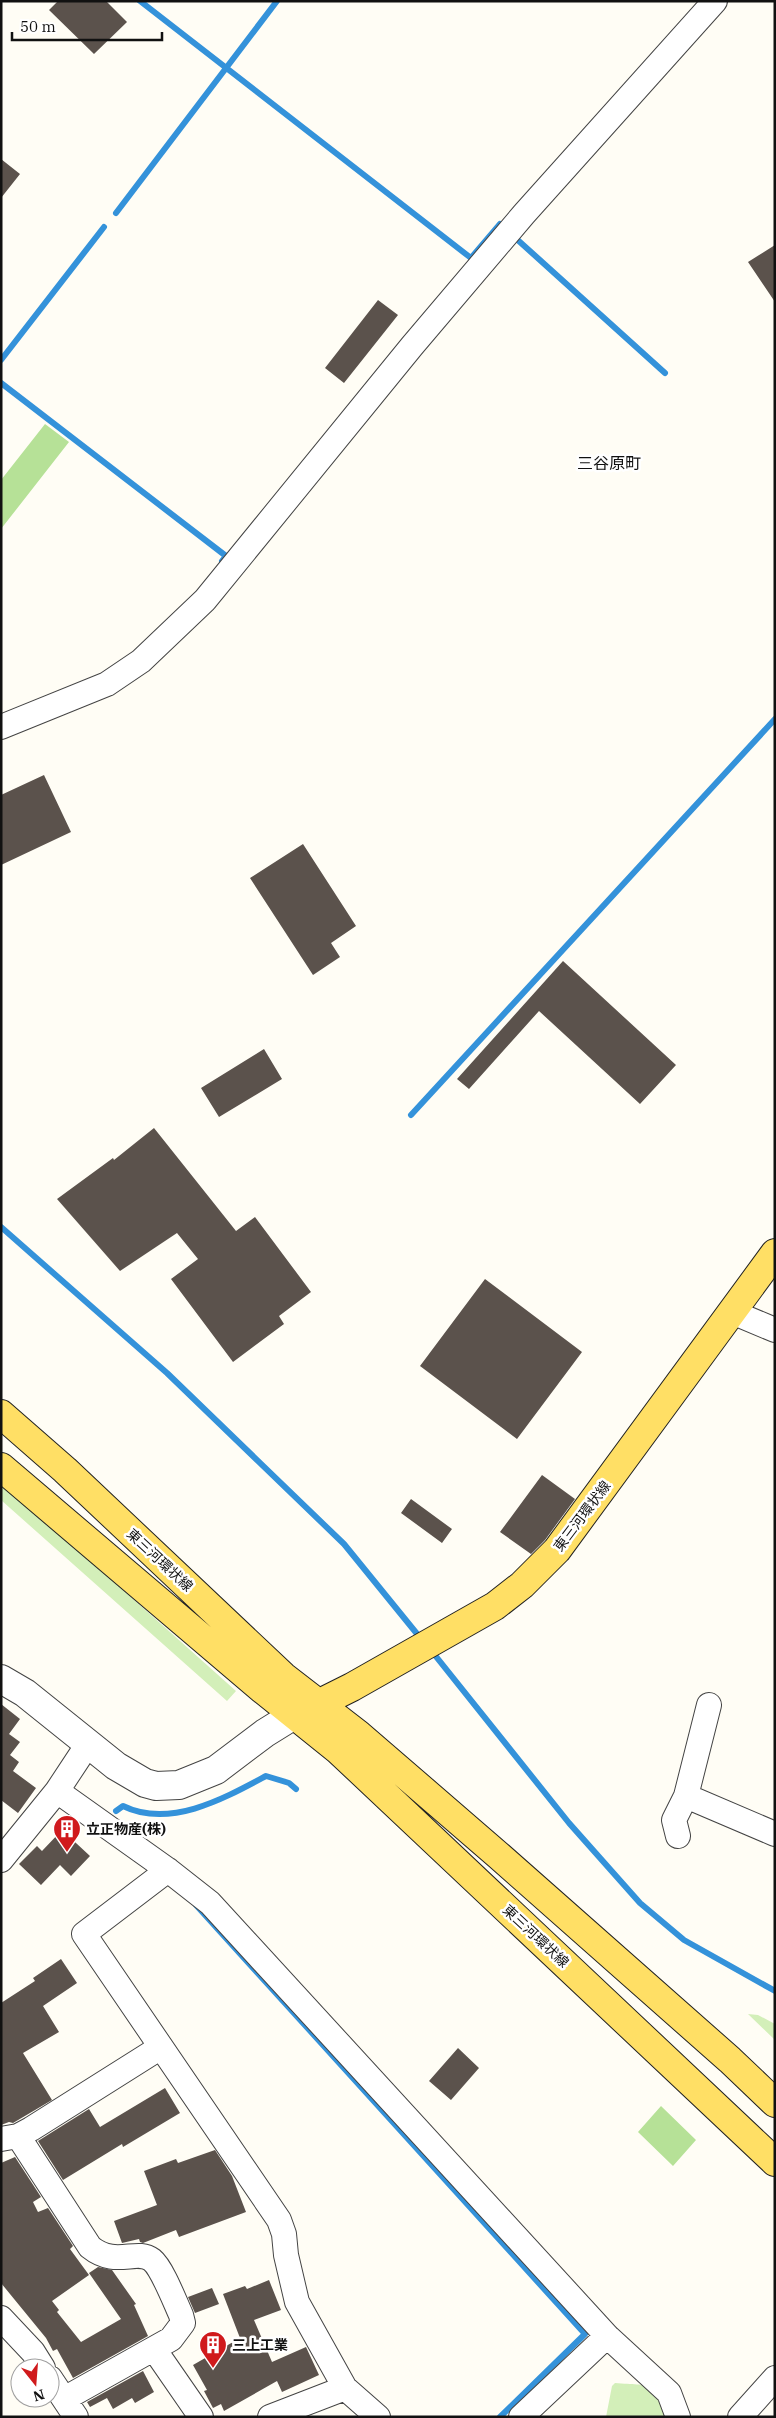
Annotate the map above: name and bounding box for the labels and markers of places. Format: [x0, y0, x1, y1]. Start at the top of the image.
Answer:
building icon: 立正物産(株) [52, 1814, 82, 1853]
place label: 立正物産(株) [86, 1820, 166, 1838]
building icon: 三上工業 [198, 2330, 228, 2369]
place label: 三上工業 [232, 2336, 288, 2354]

